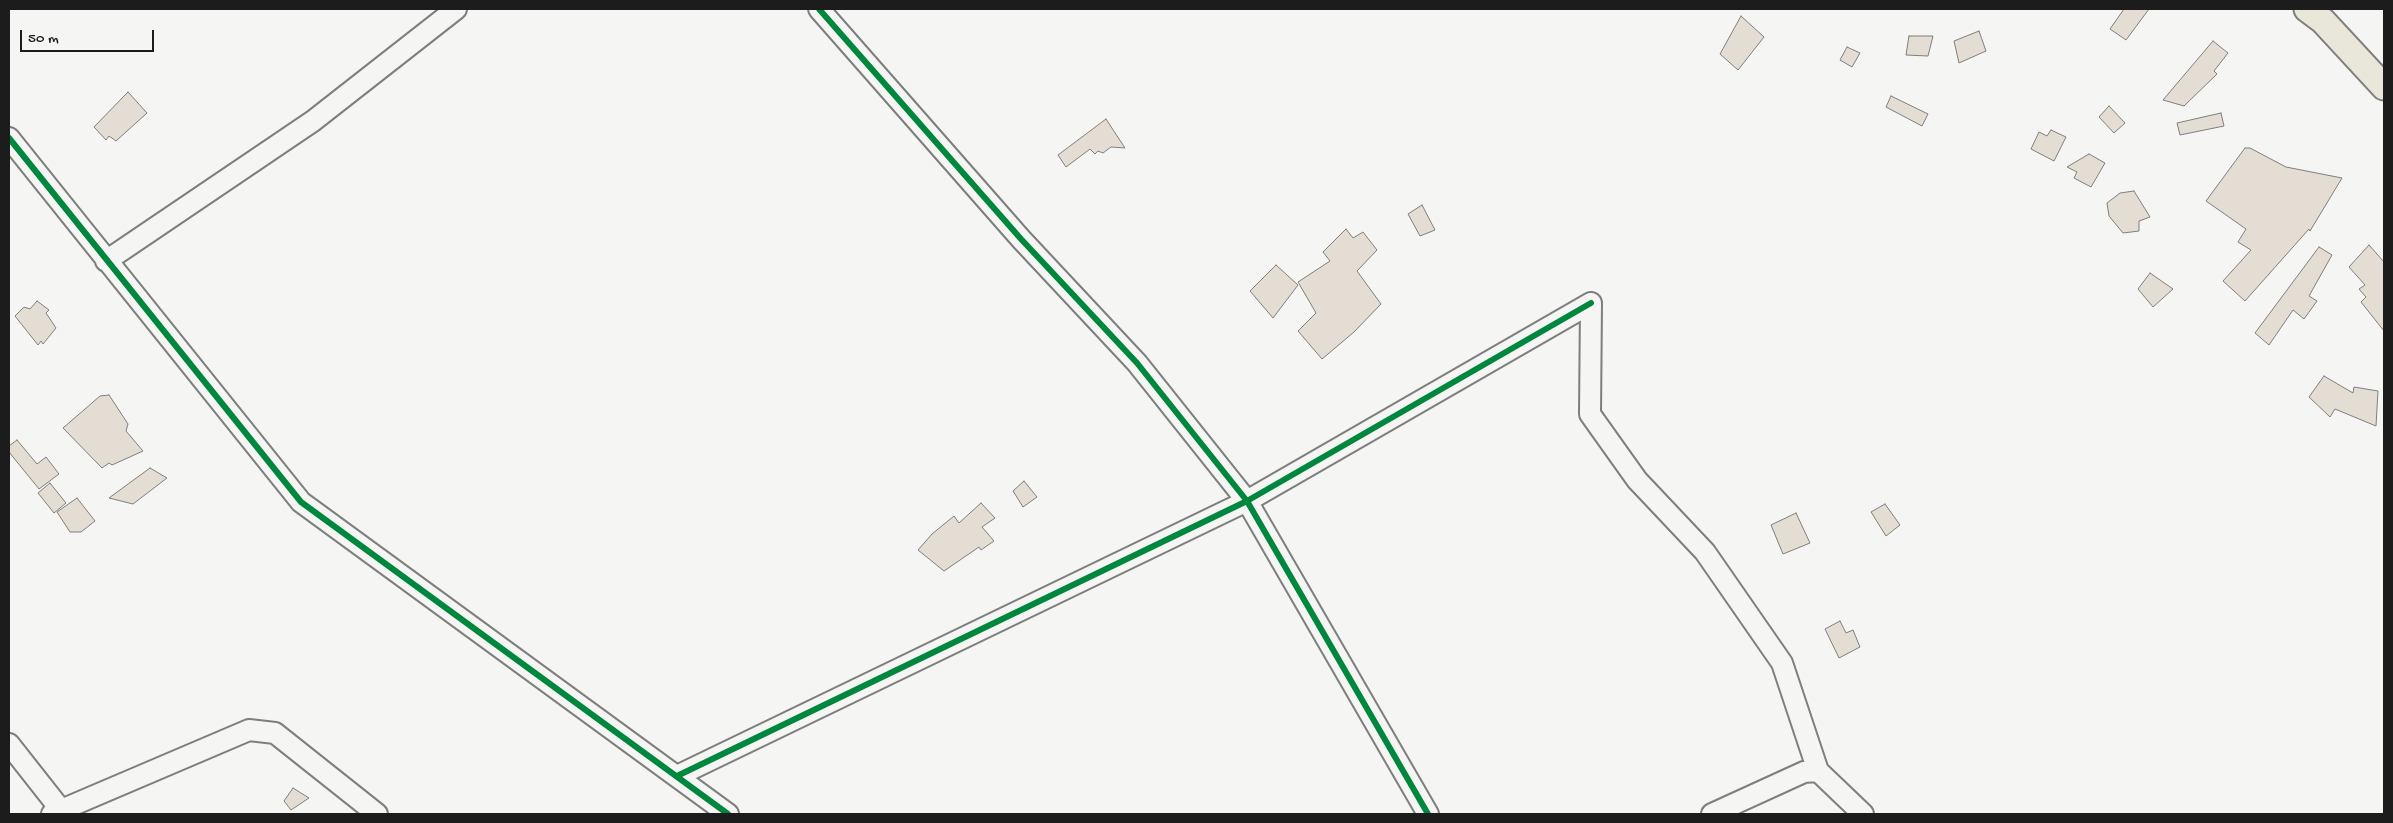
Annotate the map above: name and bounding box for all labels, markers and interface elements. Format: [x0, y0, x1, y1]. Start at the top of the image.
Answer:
scale bar [22, 20, 156, 52]
text: 50 m [28, 30, 59, 48]

